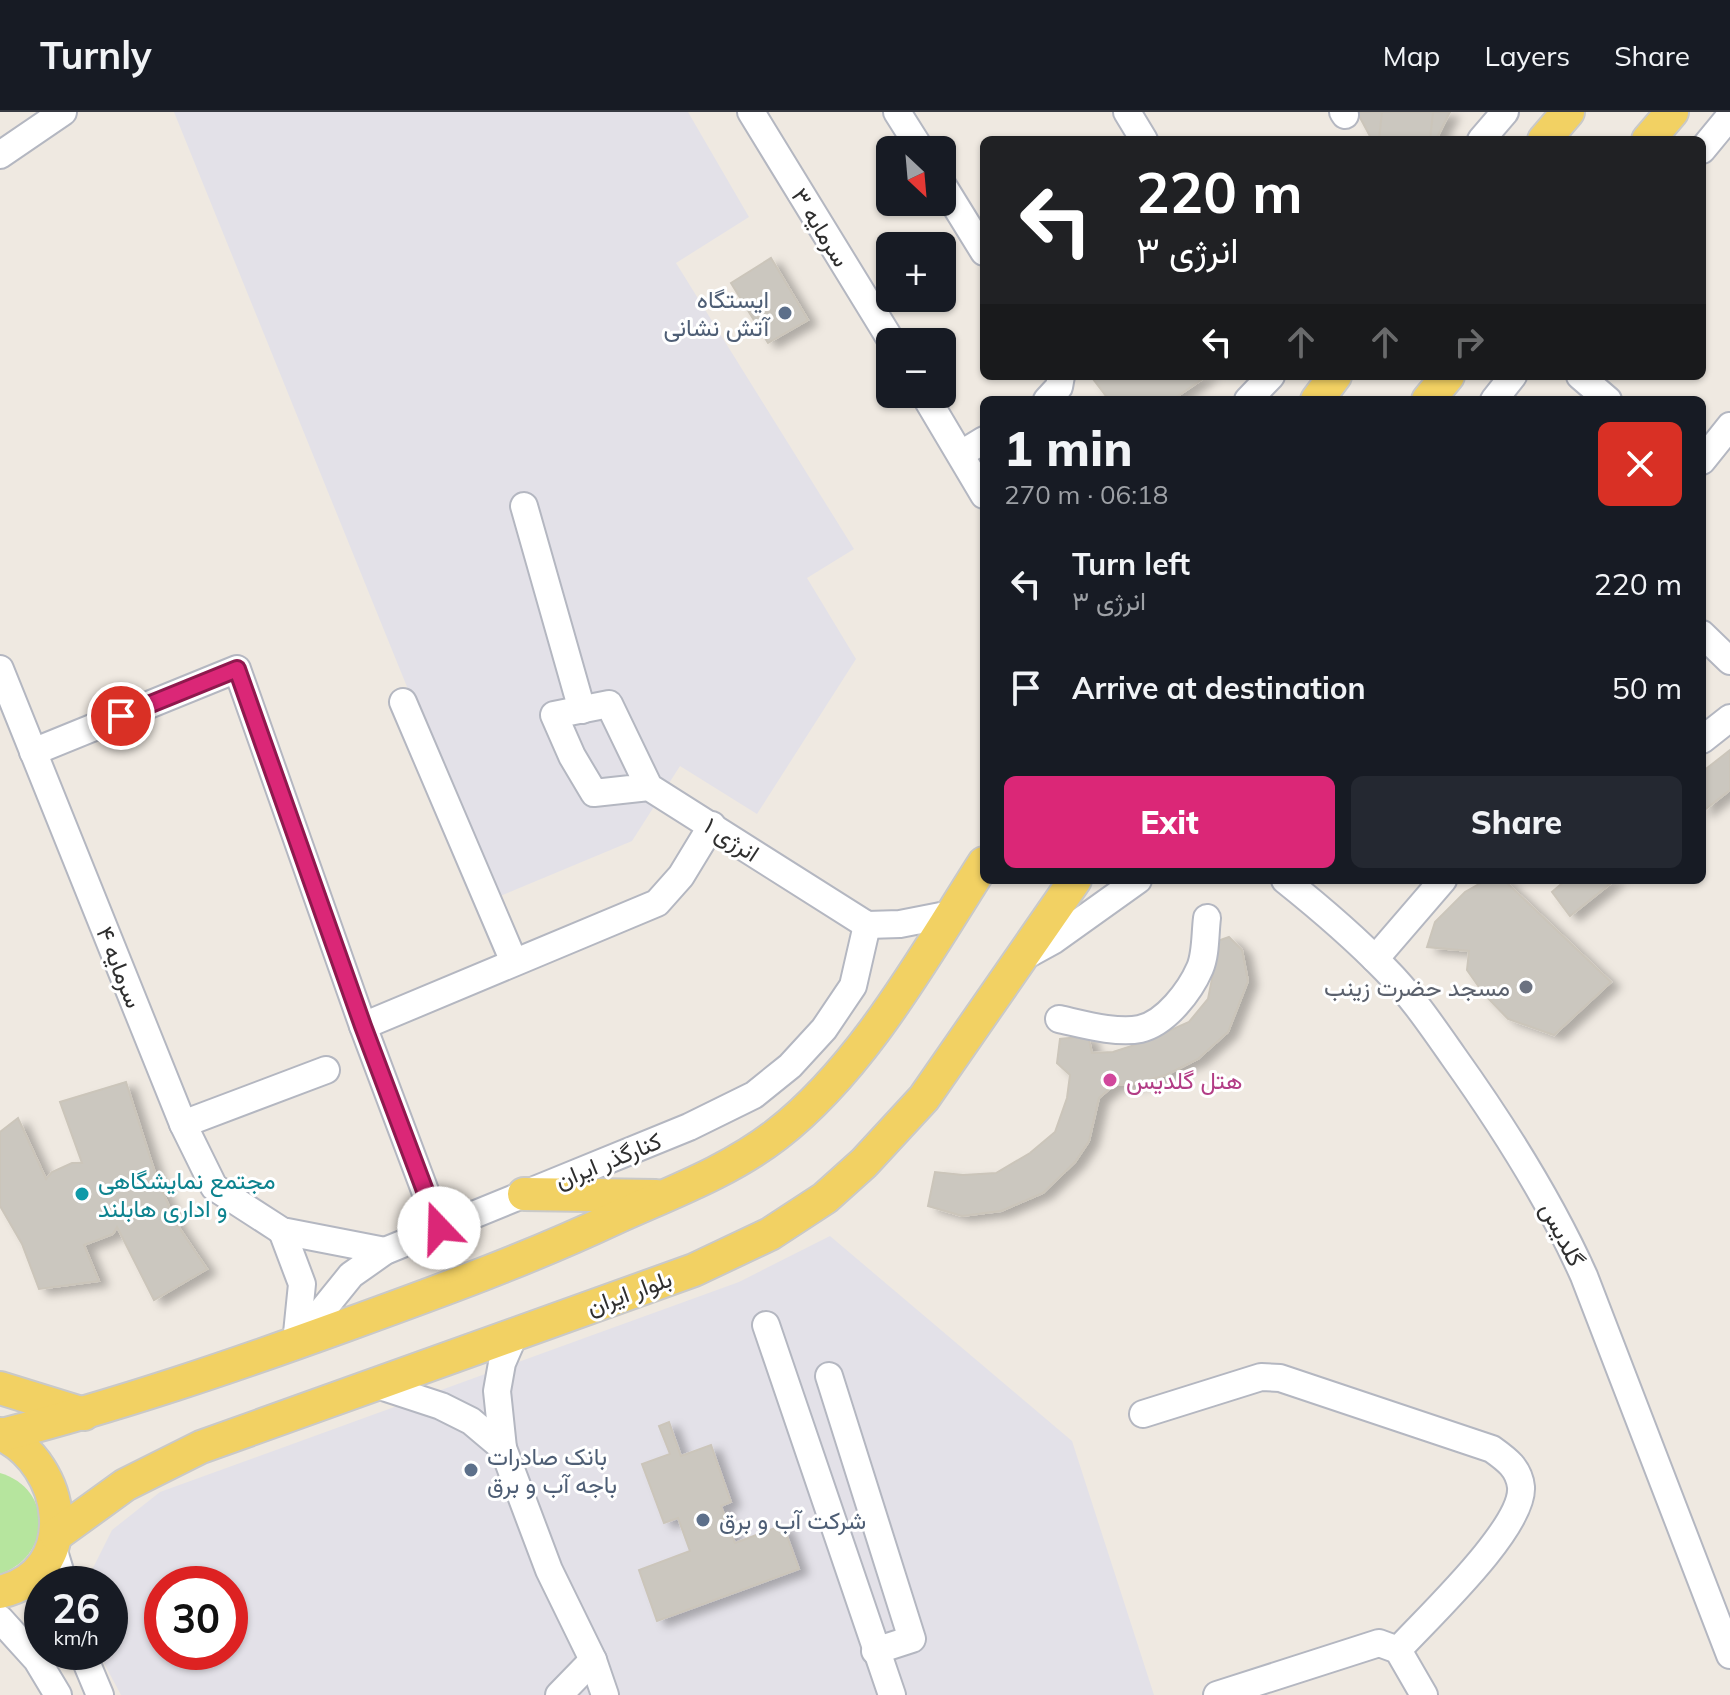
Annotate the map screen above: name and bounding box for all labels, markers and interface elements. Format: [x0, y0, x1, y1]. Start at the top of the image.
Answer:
text: Turnly [40, 31, 152, 79]
text: Map [1383, 38, 1440, 73]
text: Layers [1484, 38, 1570, 73]
text: Share [1614, 38, 1690, 73]
north arrow [876, 136, 956, 216]
map controls [876, 136, 956, 408]
text: 220 m [1136, 157, 1303, 227]
icon: left [1004, 168, 1108, 272]
street label: سرمایه ۳ [784, 182, 857, 273]
text: انرژی ۳ [1136, 227, 1239, 272]
button: + [876, 232, 956, 312]
place label: ایستگاه آتش نشانی [664, 284, 771, 342]
marker: ایستگاه آتش نشانی [776, 304, 794, 322]
icon: left [1195, 320, 1239, 364]
icon: ahead [1279, 320, 1323, 364]
icon: ahead [1363, 320, 1407, 364]
icon: right [1447, 320, 1491, 364]
button: − [876, 328, 956, 408]
text: 1 min [1004, 418, 1133, 478]
button: close [1598, 422, 1682, 506]
text: 270 m · 06:18 [1004, 478, 1168, 511]
text: Turn left [1072, 545, 1190, 583]
icon: left [1004, 562, 1048, 606]
text: 220 m [1594, 565, 1682, 603]
text: انرژی ۳ [1072, 584, 1146, 617]
icon: arrive [1004, 666, 1048, 710]
text: Arrive at destination [1072, 669, 1366, 707]
text: 50 m [1612, 669, 1682, 707]
pin [87, 682, 155, 750]
icon: arrive [99, 694, 143, 738]
button: Exit [1004, 776, 1335, 868]
button: Share [1351, 776, 1682, 868]
street label: انرژی ۱ [698, 810, 765, 869]
street label: سرمایه ۴ [89, 922, 150, 1013]
place label: مسجد حضرت زینب [1324, 972, 1510, 1003]
marker: مسجد حضرت زینب [1517, 978, 1535, 996]
place label: هتل گلدیس [1126, 1065, 1242, 1095]
marker: هتل گلدیس [1101, 1071, 1119, 1089]
street label: کنارگذر ایران [550, 1125, 666, 1196]
place label: مجتمع نمایشگاهی و اداری هابلند [98, 1165, 276, 1224]
marker: مجتمع نمایشگاهی و اداری هابلند [73, 1185, 91, 1203]
position arrow [397, 1186, 481, 1270]
street label: گلدیس [1534, 1197, 1592, 1271]
street label: بلوار ایران [582, 1263, 676, 1322]
place label: بانک صادرات باجه آب و برق [487, 1441, 617, 1500]
marker: بانک صادرات باجه آب و برق [462, 1461, 480, 1479]
place label: شرکت آب و برق [719, 1505, 866, 1536]
marker: شرکت آب و برق [694, 1511, 712, 1529]
speed limit sign: 30 [144, 1566, 248, 1670]
text: 26 [52, 1583, 100, 1633]
text: km/h [53, 1625, 99, 1650]

